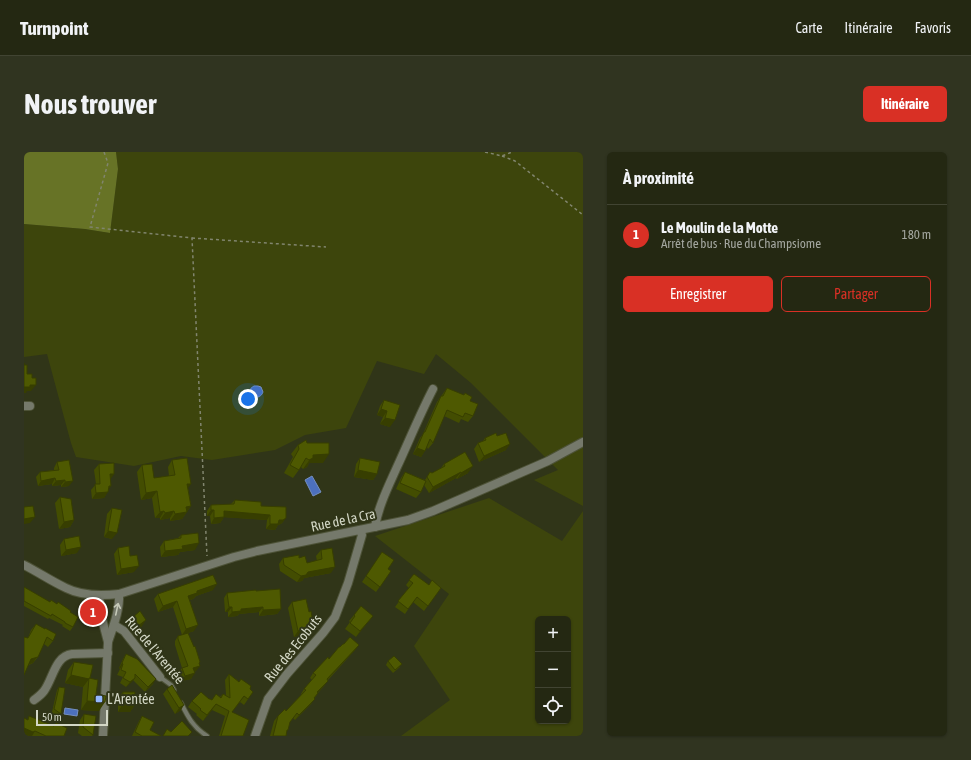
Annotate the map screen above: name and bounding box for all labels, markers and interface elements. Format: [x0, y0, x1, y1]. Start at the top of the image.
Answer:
text: Turnpoint [20, 17, 88, 39]
text: Carte [796, 20, 823, 36]
text: Itinéraire [845, 20, 893, 36]
text: Favoris [915, 20, 951, 36]
button: Itinéraire [863, 86, 947, 122]
text: Nous trouver [24, 88, 156, 120]
text: À proximité [623, 168, 694, 188]
text: Le Moulin de la Motte [661, 219, 778, 236]
text: 1 [633, 227, 639, 242]
text: 180 m [902, 227, 931, 242]
text: Arrêt de bus · Rue du Champsiome [661, 236, 821, 251]
button: Enregistrer [623, 276, 773, 312]
button: Partager [781, 276, 931, 312]
your location [238, 389, 258, 409]
street label: Rue de la Cra [309, 505, 377, 535]
pin: 1 [80, 597, 106, 627]
one-way arrow [113, 603, 121, 616]
street label: Rue des Ecobuts [261, 611, 325, 685]
street label: Rue de l'Arentée [122, 613, 188, 687]
map controls [535, 616, 571, 724]
button: + [535, 616, 571, 652]
button: − [535, 652, 571, 688]
button: locate [535, 688, 571, 724]
place label: L'Arentée [107, 691, 155, 707]
marker: L'Arentée [94, 694, 104, 704]
scale bar [36, 708, 108, 727]
text: 50 m [42, 711, 62, 723]

